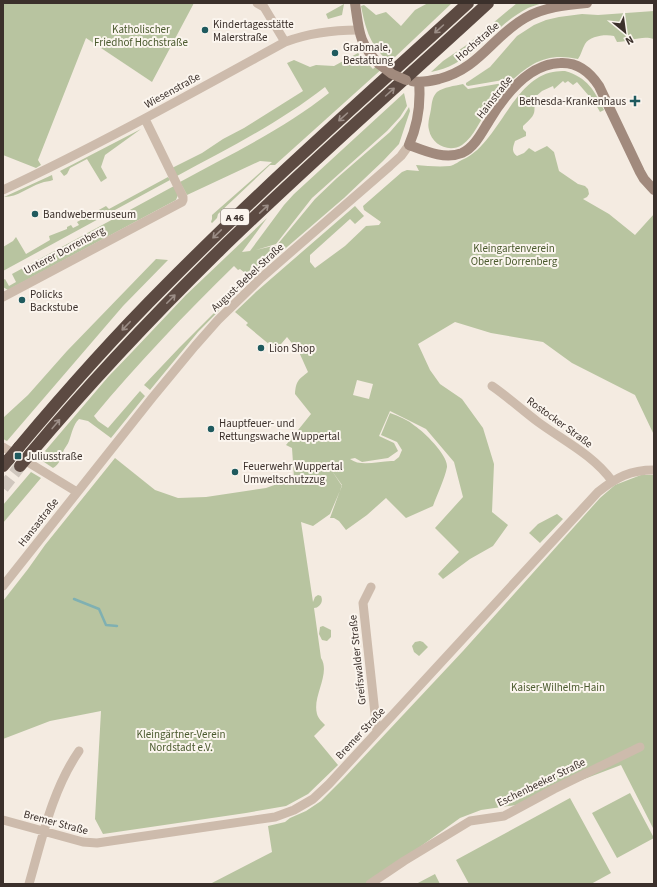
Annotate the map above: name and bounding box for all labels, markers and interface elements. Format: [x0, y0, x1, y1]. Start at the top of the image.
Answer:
north arrow [605, 12, 645, 52]
place label: Kindertagesstätte Malerstraße [213, 17, 294, 45]
street label: Hochstraße [452, 18, 503, 64]
park label: Katholischer Friedhof Hochstraße [94, 22, 188, 50]
marker: Kindertagesstätte Malerstraße [200, 25, 210, 35]
one-way arrow [434, 25, 445, 34]
text: N [623, 32, 636, 49]
place label: Grabmale, Bestattung [343, 40, 393, 68]
marker: Grabmale, Bestattung [330, 48, 340, 58]
street label: Wiesenstraße [142, 69, 203, 112]
street label: Hainstraße [473, 72, 516, 122]
one-way arrow [385, 88, 396, 97]
place label: Bethesda-Krankenhaus [519, 94, 626, 109]
marker: Bethesda-Krankenhaus [629, 95, 641, 107]
one-way arrow [338, 112, 348, 122]
one-way arrow [259, 204, 269, 213]
place label: Bandwebermuseum [43, 207, 136, 222]
marker: Bandwebermuseum [30, 209, 40, 219]
road number: A 46 [221, 209, 249, 225]
street label: Unterer Dorrenberg [21, 223, 108, 278]
one-way arrow [213, 229, 223, 238]
street label: August-Bebel-Straße [208, 239, 287, 315]
park label: Kleingartenverein Oberer Dorrenberg [471, 241, 558, 269]
place label: Policks Backstube [30, 287, 79, 315]
marker: Policks Backstube [17, 295, 27, 305]
one-way arrow [166, 295, 176, 304]
one-way arrow [121, 321, 131, 331]
place label: Lion Shop [269, 341, 315, 356]
marker: Lion Shop [256, 343, 266, 353]
street label: Rostocker Straße [524, 393, 596, 452]
place label: Hauptfeuer- und Rettungswache Wuppertal [219, 416, 340, 444]
one-way arrow [51, 419, 60, 430]
marker: Hauptfeuer- und Rettungswache Wuppertal [206, 424, 216, 434]
place label: Juliusstraße [26, 449, 83, 464]
marker: Juliusstraße [13, 451, 23, 461]
place label: Feuerwehr Wuppertal Umweltschutzzug [243, 459, 343, 487]
marker: Feuerwehr Wuppertal Umweltschutzzug [230, 467, 240, 477]
street label: Hansastraße [15, 494, 62, 550]
street label: Greifswalder Straße [345, 614, 370, 706]
park label: Kaiser-Wilhelm-Hain [511, 680, 605, 695]
street label: Bremer Straße [332, 704, 389, 763]
park label: Kleingärtner-Verein Nordstadt e.V. [137, 727, 225, 755]
street label: Eschenbeeker Straße [494, 754, 588, 810]
street label: Bremer Straße [22, 807, 90, 838]

